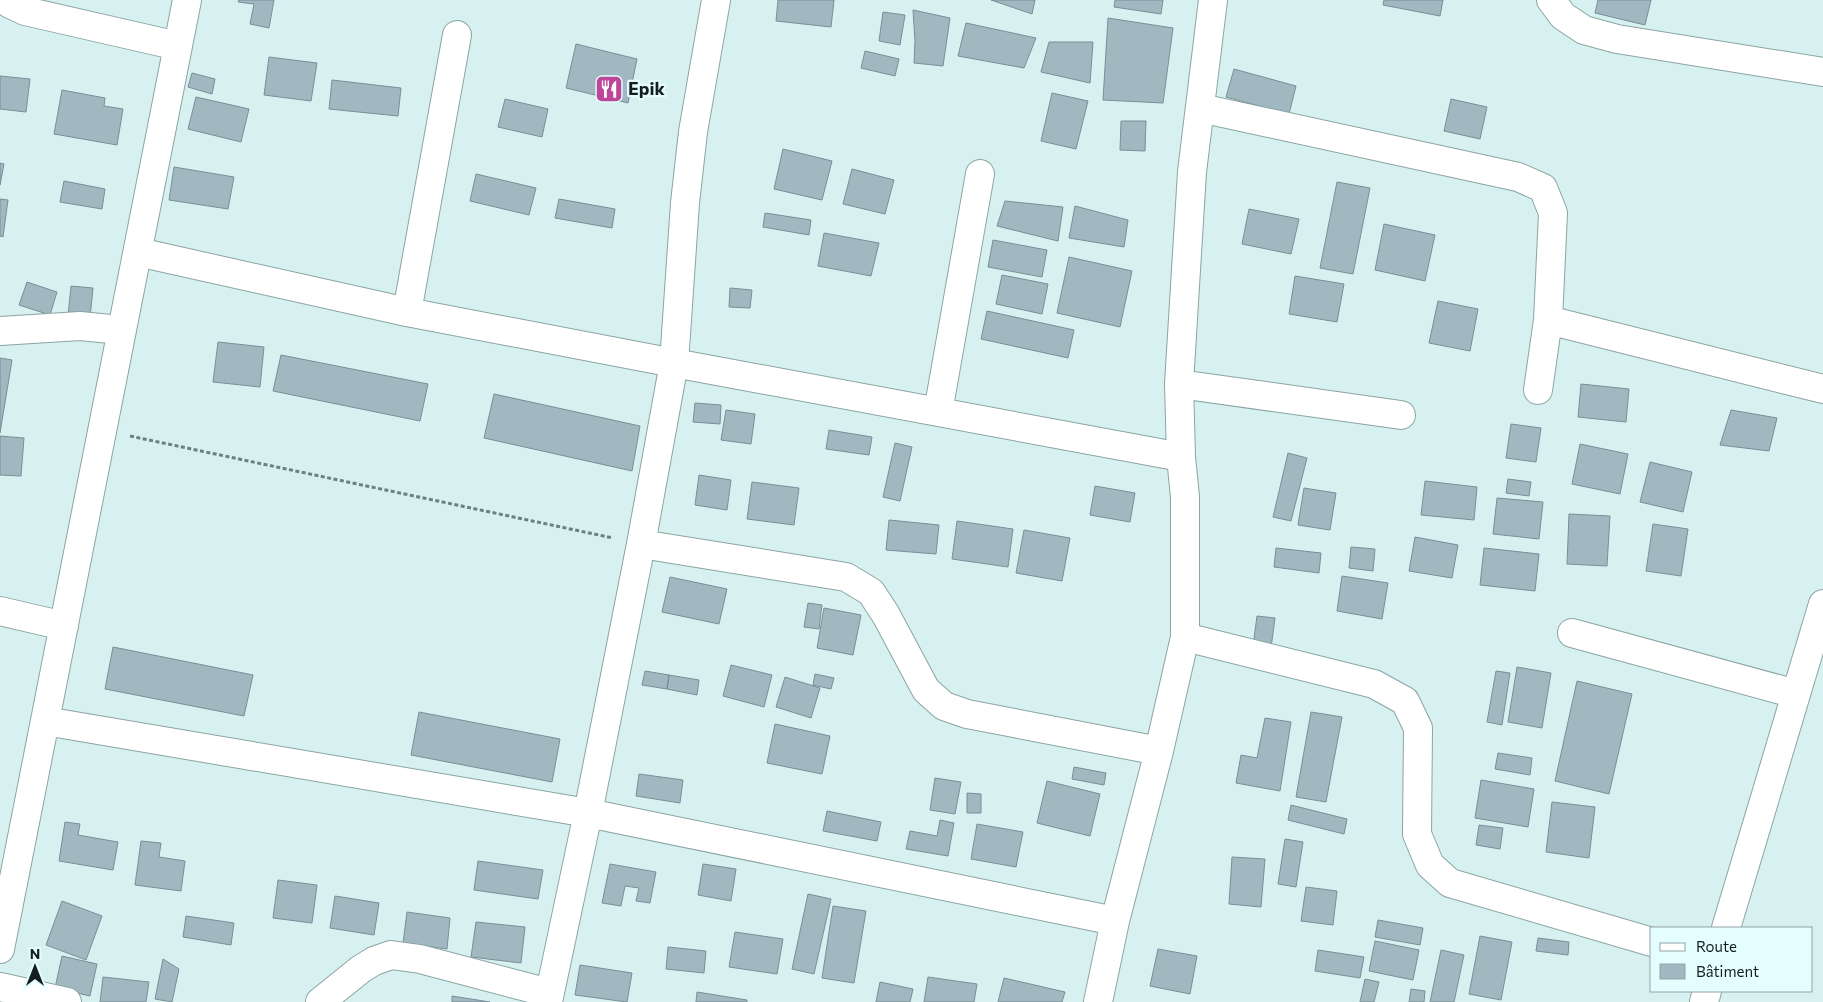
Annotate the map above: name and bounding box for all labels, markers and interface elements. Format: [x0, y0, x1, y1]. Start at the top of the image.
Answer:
restaurant icon: Epik [594, 74, 624, 104]
place label: Epik [628, 77, 665, 99]
legend [1650, 927, 1813, 992]
text: Route [1696, 937, 1737, 955]
north arrow [10, 942, 60, 992]
text: N [30, 945, 40, 962]
text: Bâtiment [1696, 962, 1759, 980]

